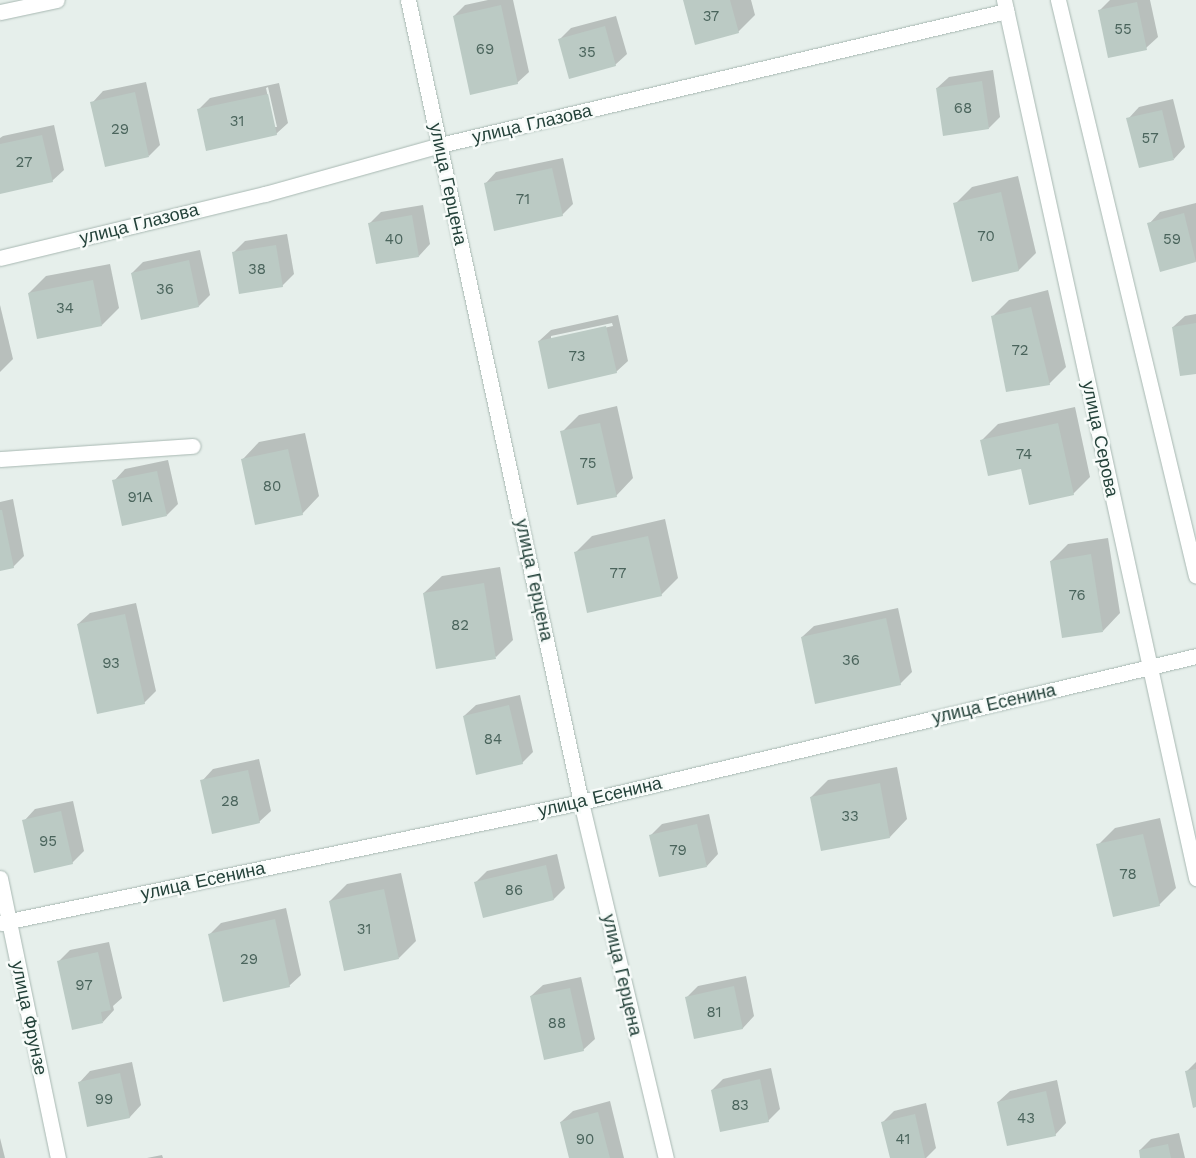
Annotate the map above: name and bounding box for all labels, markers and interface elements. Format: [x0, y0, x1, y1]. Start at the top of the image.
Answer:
house number: 37 [703, 8, 719, 26]
house number: 55 [1114, 21, 1132, 39]
house number: 69 [476, 41, 494, 59]
house number: 35 [578, 44, 596, 62]
street label: улица Глазова [470, 100, 594, 148]
house number: 68 [954, 100, 972, 118]
house number: 31 [230, 113, 244, 131]
house number: 29 [111, 121, 129, 139]
street label: улица Герцена [425, 121, 471, 247]
house number: 57 [1141, 130, 1159, 148]
house number: 27 [16, 154, 32, 172]
house number: 71 [516, 191, 530, 209]
street label: улица Глазова [77, 199, 201, 249]
house number: 70 [977, 228, 995, 246]
house number: 40 [385, 231, 403, 249]
house number: 59 [1163, 231, 1181, 249]
house number: 38 [248, 261, 266, 279]
house number: 36 [156, 281, 174, 299]
house number: 34 [56, 300, 74, 318]
house number: 72 [1011, 342, 1029, 360]
house number: 73 [568, 348, 586, 366]
street label: улица Серова [1077, 379, 1123, 499]
house number: 74 [1016, 446, 1032, 464]
house number: 75 [579, 455, 597, 473]
house number: 80 [263, 478, 281, 496]
house number: 91А [127, 489, 153, 507]
street label: улица Герцена [511, 517, 557, 643]
house number: 77 [610, 565, 626, 583]
house number: 76 [1068, 587, 1086, 605]
house number: 82 [451, 617, 469, 635]
house number: 36 [842, 652, 860, 670]
house number: 93 [102, 655, 120, 673]
street label: улица Есенина [930, 679, 1058, 729]
house number: 84 [484, 731, 502, 749]
street label: улица Есенина [536, 772, 664, 822]
house number: 28 [221, 793, 239, 811]
house number: 33 [841, 808, 859, 826]
house number: 95 [39, 833, 57, 851]
house number: 79 [669, 842, 687, 860]
street label: улица Есенина [139, 857, 267, 905]
house number: 78 [1119, 866, 1137, 884]
house number: 86 [505, 882, 523, 900]
street label: улица Герцена [598, 912, 646, 1038]
house number: 31 [357, 921, 371, 939]
house number: 29 [240, 951, 258, 969]
street label: улица Фрунзе [6, 959, 52, 1077]
house number: 97 [75, 977, 93, 995]
house number: 81 [706, 1004, 722, 1022]
house number: 88 [548, 1015, 566, 1033]
house number: 99 [95, 1091, 113, 1109]
house number: 83 [731, 1097, 749, 1115]
house number: 43 [1017, 1110, 1035, 1128]
house number: 90 [576, 1131, 594, 1149]
house number: 41 [896, 1131, 910, 1149]

